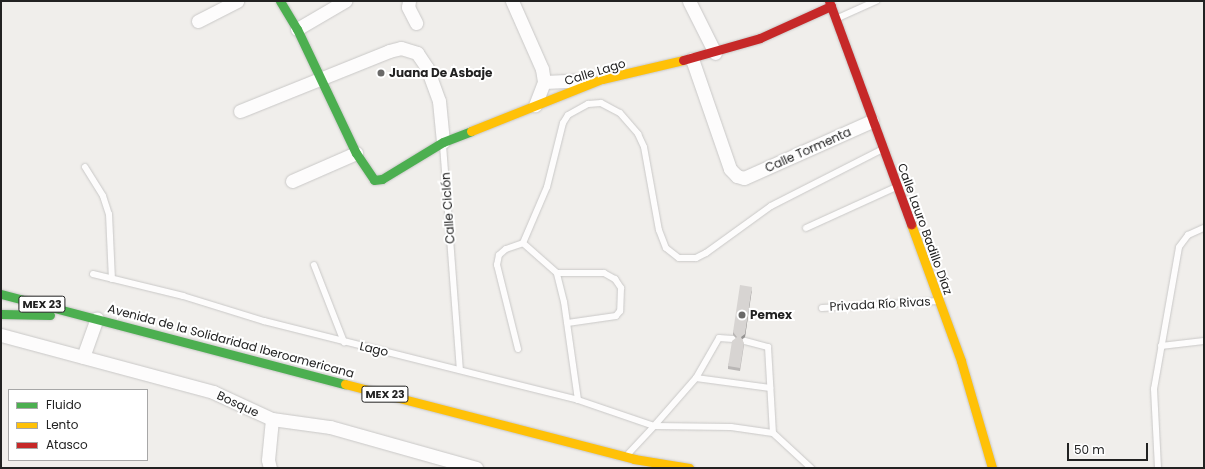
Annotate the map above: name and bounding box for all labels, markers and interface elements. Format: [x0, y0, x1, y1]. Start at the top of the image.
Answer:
street label: Calle Lago [563, 56, 627, 88]
place label: Juana De Asbaje [389, 66, 492, 80]
marker: Juana De Asbaje [376, 68, 386, 78]
street label: Calle Tormenta [763, 125, 853, 175]
street label: Calle Lauro Badillo Díaz [895, 161, 955, 297]
street label: Calle Ciclón [438, 172, 458, 244]
street label: Privada Río Rivas [829, 294, 931, 314]
road number: MEX 23 [18, 295, 66, 313]
street label: Avenida de la Solidaridad Iberoamericana [106, 301, 356, 381]
place label: Pemex [750, 308, 792, 322]
marker: Pemex [737, 310, 747, 320]
street label: Lago [358, 339, 390, 359]
road number: MEX 23 [361, 385, 409, 403]
street label: Bosque [215, 388, 261, 420]
legend [8, 389, 148, 461]
text: Fluido [46, 396, 81, 413]
text: Lento [46, 416, 78, 433]
scale bar [1069, 435, 1150, 461]
text: Atasco [46, 436, 88, 453]
text: 50 m [1074, 441, 1105, 458]

